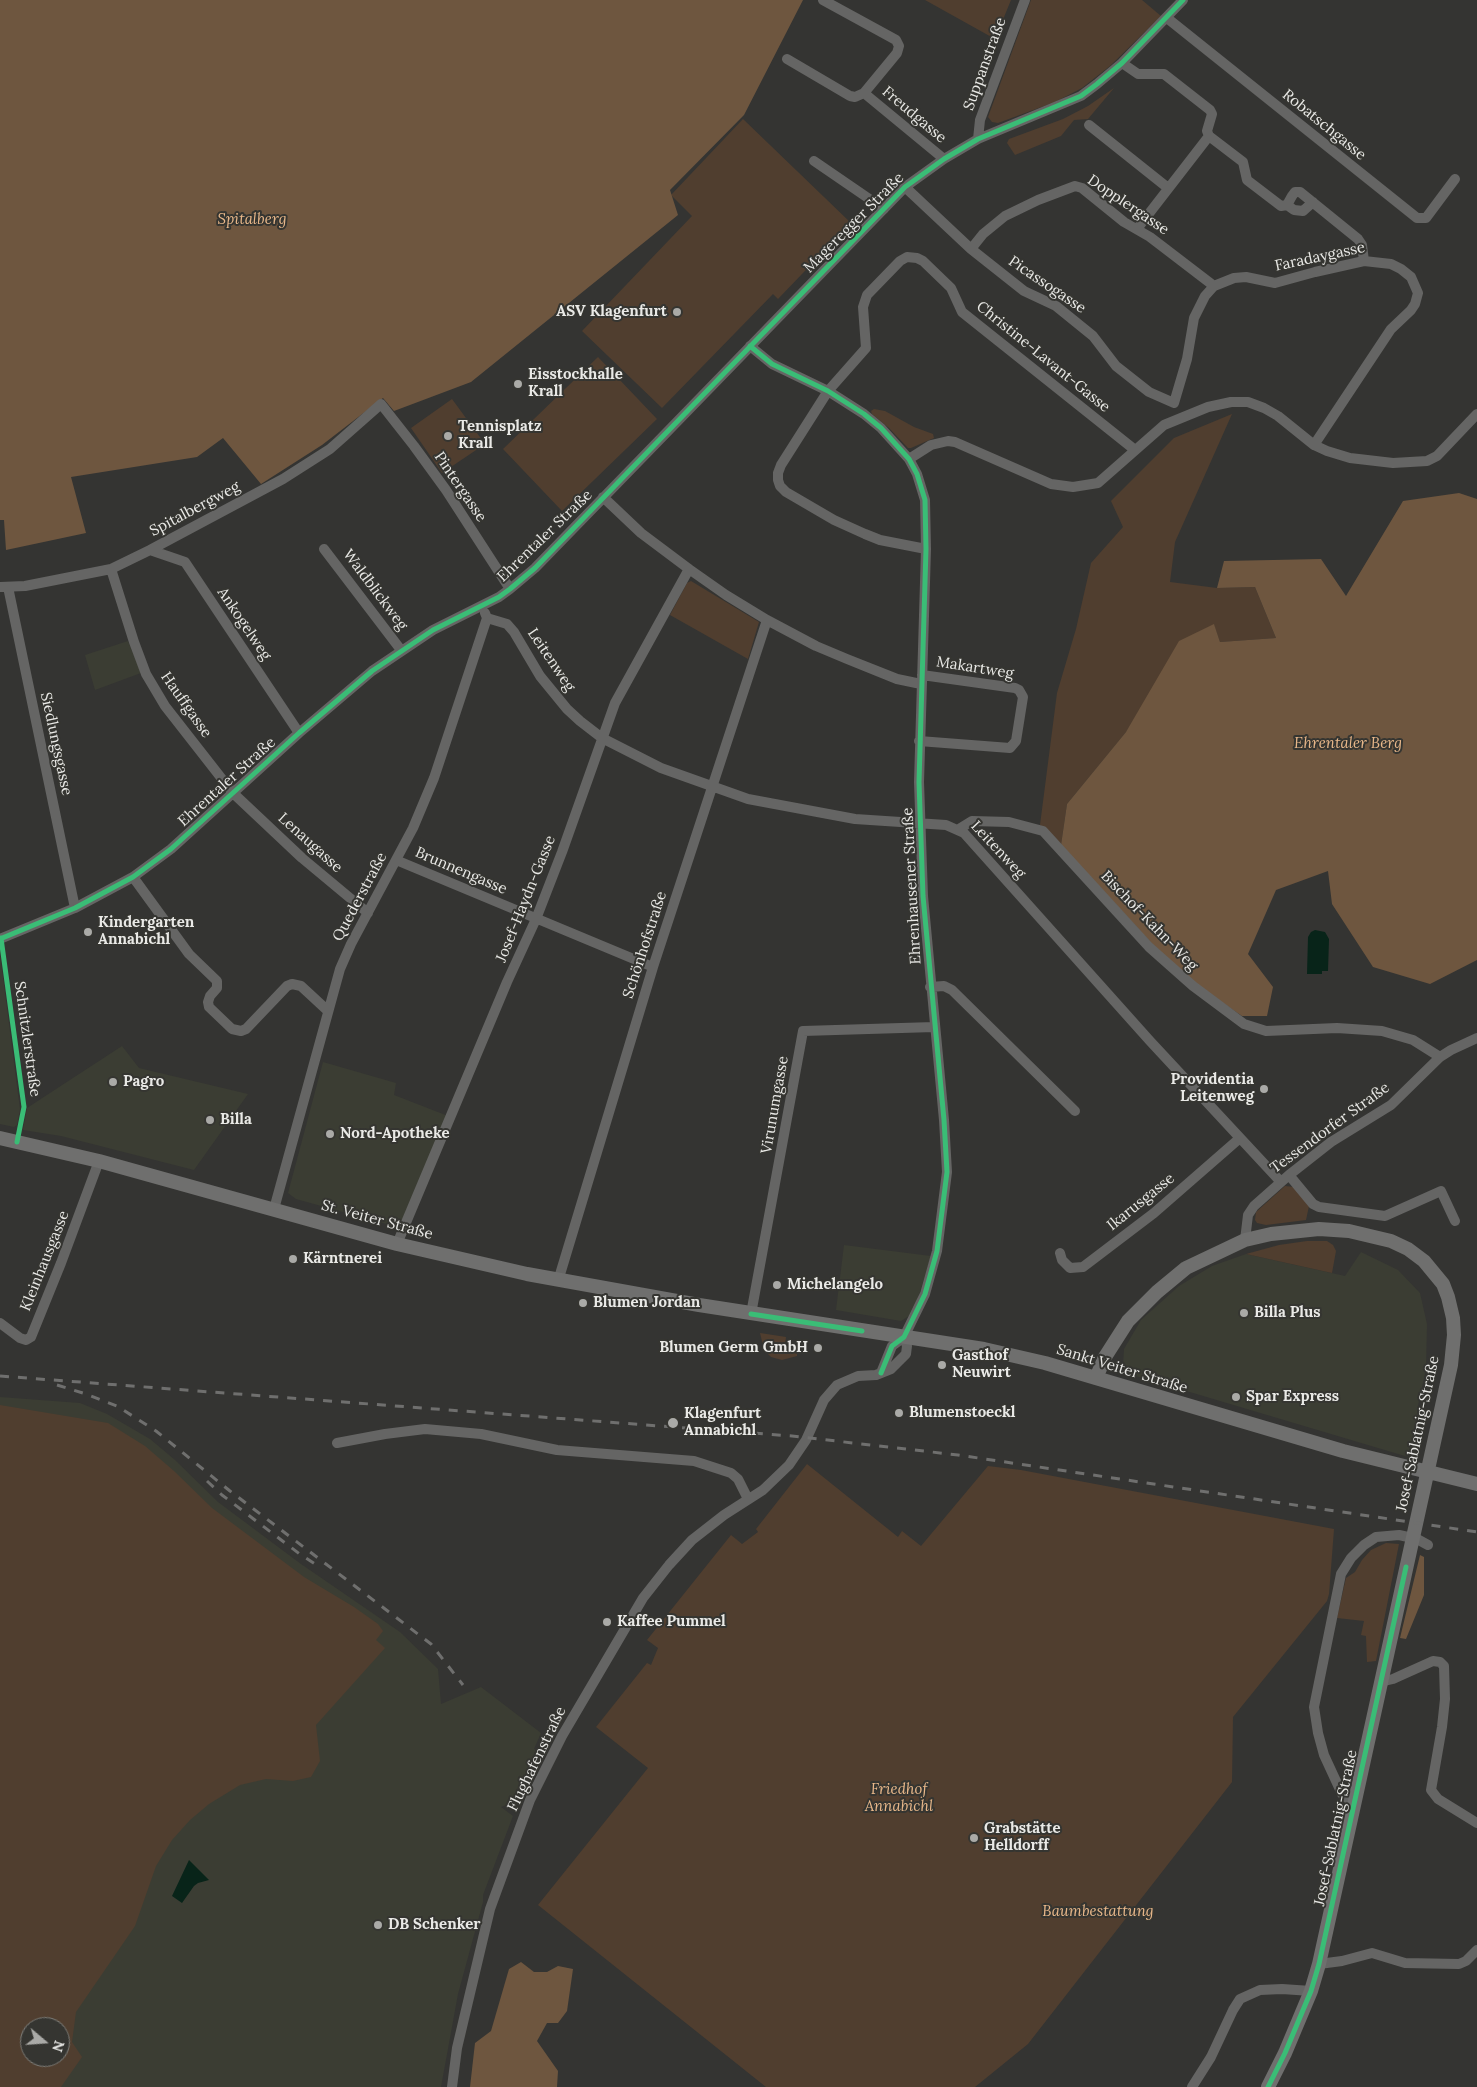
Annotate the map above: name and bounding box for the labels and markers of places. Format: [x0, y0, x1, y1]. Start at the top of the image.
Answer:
place label: ASV Klagenfurt [556, 303, 667, 321]
marker: ASV Klagenfurt [671, 306, 683, 318]
place label: Eisstockhalle Krall [528, 366, 623, 401]
marker: Eisstockhalle Krall [512, 378, 524, 390]
place label: Tennisplatz Krall [458, 418, 542, 453]
marker: Tennisplatz Krall [442, 430, 454, 442]
place label: Kindergarten Annabichl [98, 914, 194, 949]
marker: Kindergarten Annabichl [82, 926, 94, 938]
place label: Providentia Leitenweg [1171, 1071, 1254, 1106]
place label: Pagro [123, 1073, 164, 1091]
marker: Pagro [107, 1076, 119, 1088]
marker: Providentia Leitenweg [1258, 1083, 1270, 1095]
place label: Billa [220, 1111, 252, 1129]
marker: Billa [204, 1114, 216, 1126]
place label: Nord-Apotheke [340, 1125, 450, 1143]
marker: Nord-Apotheke [324, 1128, 336, 1140]
place label: Kärntnerei [303, 1250, 382, 1268]
marker: Kärntnerei [287, 1253, 299, 1265]
place label: Michelangelo [787, 1276, 883, 1294]
marker: Michelangelo [771, 1279, 783, 1291]
place label: Blumen Jordan [593, 1294, 700, 1312]
marker: Blumen Jordan [577, 1297, 589, 1309]
place label: Billa Plus [1254, 1304, 1321, 1322]
marker: Billa Plus [1238, 1307, 1250, 1319]
place label: Blumen Germ GmbH [659, 1339, 808, 1357]
marker: Blumen Germ GmbH [812, 1342, 824, 1354]
place label: Gasthof Neuwirt [952, 1347, 1011, 1382]
marker: Gasthof Neuwirt [936, 1359, 948, 1371]
place label: Spar Express [1246, 1388, 1339, 1406]
marker: Spar Express [1230, 1391, 1242, 1403]
place label: Blumenstoeckl [909, 1404, 1016, 1422]
place label: Klagenfurt Annabichl [684, 1405, 761, 1440]
marker: Blumenstoeckl [893, 1407, 905, 1419]
marker: Klagenfurt Annabichl [666, 1416, 680, 1430]
place label: Kaffee Pummel [617, 1613, 726, 1631]
marker: Kaffee Pummel [601, 1616, 613, 1628]
place label: Grabstätte Helldorff [984, 1820, 1061, 1855]
marker: Grabstätte Helldorff [968, 1832, 980, 1844]
place label: DB Schenker [388, 1916, 481, 1934]
marker: DB Schenker [372, 1919, 384, 1931]

